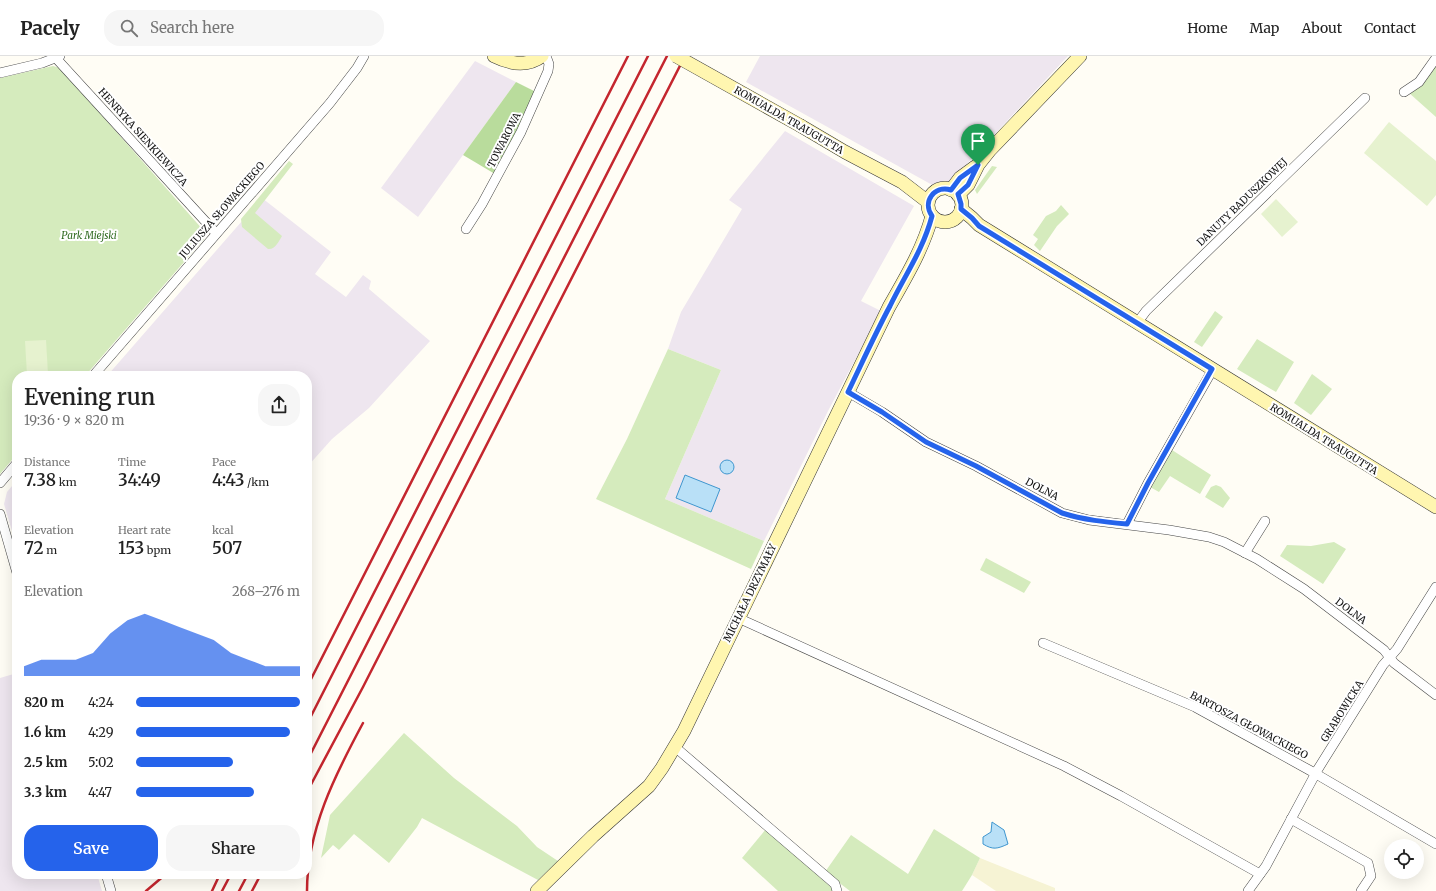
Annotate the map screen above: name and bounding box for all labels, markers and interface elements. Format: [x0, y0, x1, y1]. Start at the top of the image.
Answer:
search box [104, 10, 384, 46]
text: Pacely [20, 16, 80, 40]
icon: search [118, 17, 140, 39]
text: Search here [150, 18, 234, 37]
text: Home [1187, 19, 1228, 37]
text: Map [1250, 19, 1279, 37]
text: About [1301, 19, 1342, 37]
text: Contact [1364, 19, 1416, 37]
street label: ROMUALDA TRAUGUTTA [732, 83, 847, 157]
street label: HENRYKA SIENKIEWICZA [96, 85, 191, 189]
street label: TOWAROWA [485, 109, 524, 170]
pin [961, 124, 995, 165]
icon: arrive [967, 130, 989, 152]
street label: DANUTY BADUSZKOWEJ [1194, 155, 1290, 249]
street label: JULIUSZA SŁOWACKIEGO [176, 159, 268, 262]
park label: Park Miejski [61, 229, 117, 242]
text: Evening run [24, 383, 155, 411]
button: share [258, 384, 300, 426]
street label: ROMUALDA TRAUGUTTA [1268, 400, 1381, 478]
text: 19:36 · 9 × 820 m [24, 412, 124, 429]
text: Distance [24, 455, 70, 469]
text: Time [118, 455, 146, 469]
text: Pace [212, 455, 236, 469]
text: 7.38 [24, 469, 56, 491]
text: 34:49 [118, 469, 161, 491]
text: 4:43 [212, 469, 244, 491]
text: km [56, 475, 77, 489]
text: /km [244, 475, 269, 489]
street label: DOLNA [1023, 475, 1062, 504]
text: Elevation [24, 523, 74, 537]
text: Heart rate [118, 523, 171, 537]
text: kcal [212, 523, 234, 537]
text: 72 [24, 537, 44, 559]
text: 153 [118, 537, 144, 559]
text: 507 [212, 537, 242, 559]
street label: MICHAŁA DRZYMAŁY [721, 541, 780, 644]
text: m [44, 543, 57, 557]
text: bpm [144, 543, 171, 557]
text: Elevation [24, 583, 83, 600]
text: 268–276 m [232, 583, 300, 600]
street label: DOLNA [1333, 595, 1370, 628]
street label: GRABOWICKA [1318, 677, 1367, 744]
street label: BARTOSZA GŁOWACKIEGO [1188, 688, 1310, 762]
text: 820 m [24, 694, 64, 711]
text: 4:24 [88, 694, 114, 711]
text: 1.6 km [24, 724, 66, 741]
text: 4:29 [88, 724, 114, 741]
text: 2.5 km [24, 754, 67, 771]
text: 5:02 [88, 754, 114, 771]
text: 3.3 km [24, 784, 67, 801]
text: 4:47 [88, 784, 112, 801]
button: Save [24, 825, 158, 871]
button: Share [166, 825, 300, 871]
map controls [1384, 839, 1424, 879]
button: locate [1384, 839, 1424, 879]

